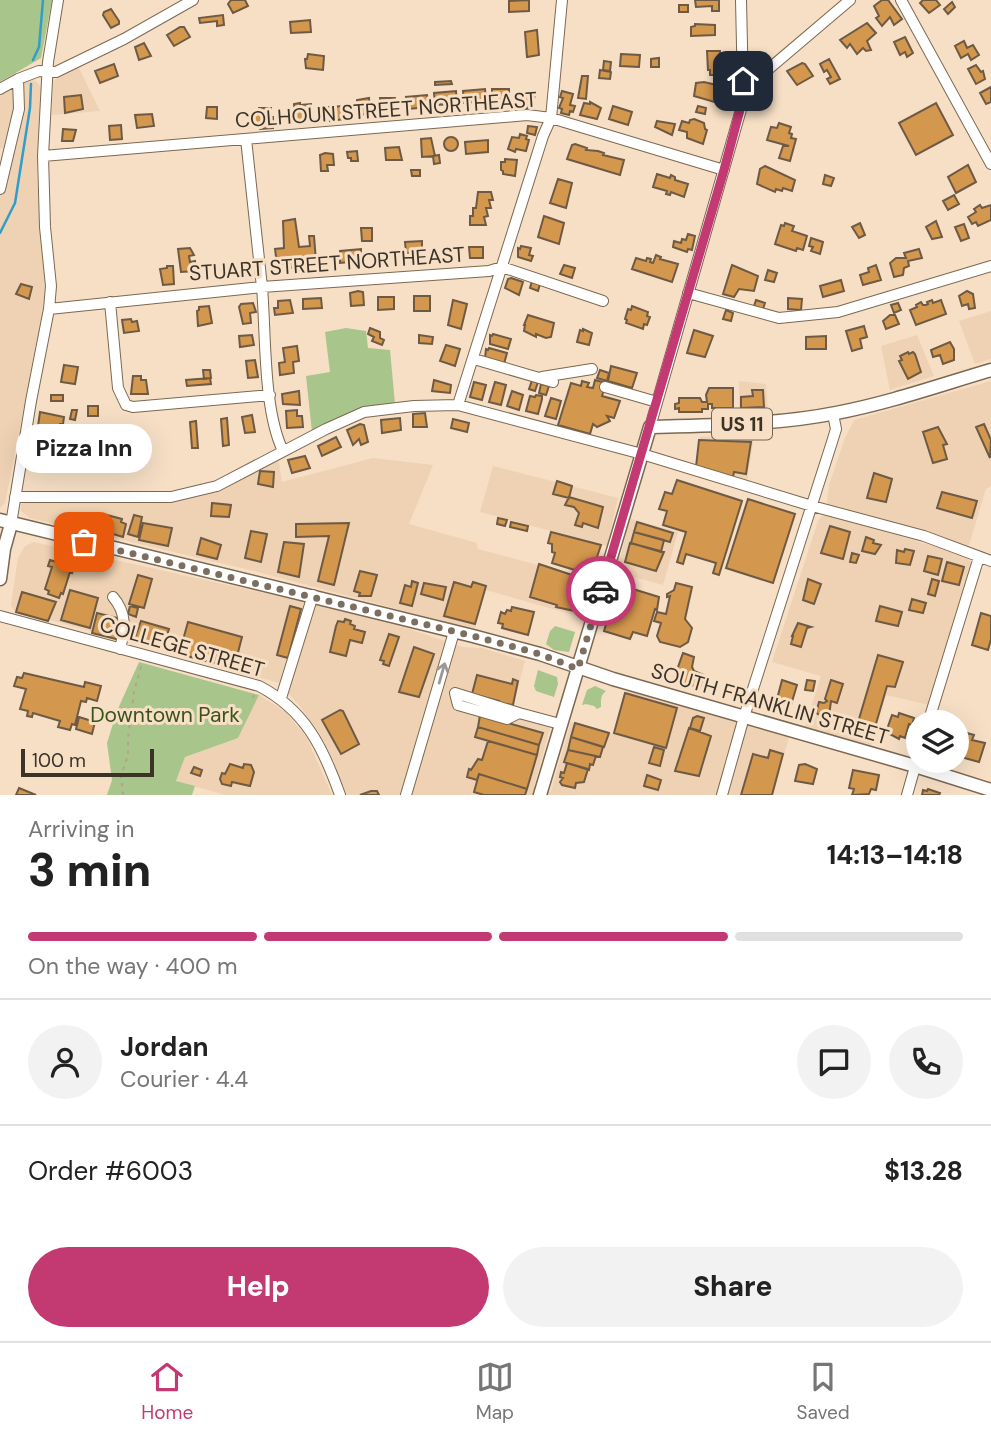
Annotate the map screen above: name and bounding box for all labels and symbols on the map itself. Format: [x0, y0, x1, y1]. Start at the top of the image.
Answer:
pin [713, 51, 773, 111]
street label: COLHOUN STREET NORTHEAST [234, 85, 538, 135]
street label: STUART STREET NORTHEAST [188, 240, 466, 288]
road number: US 11 [712, 408, 772, 440]
callout: Pizza Inn [16, 423, 152, 472]
pin [54, 512, 114, 572]
courier [566, 556, 636, 626]
street label: COLLEGE STREET [96, 610, 268, 684]
street label: SOUTH FRANKLIN STREET [648, 657, 892, 751]
one-way arrow [436, 662, 449, 684]
park label: Downtown Park [90, 701, 240, 729]
scale bar [21, 746, 154, 778]

